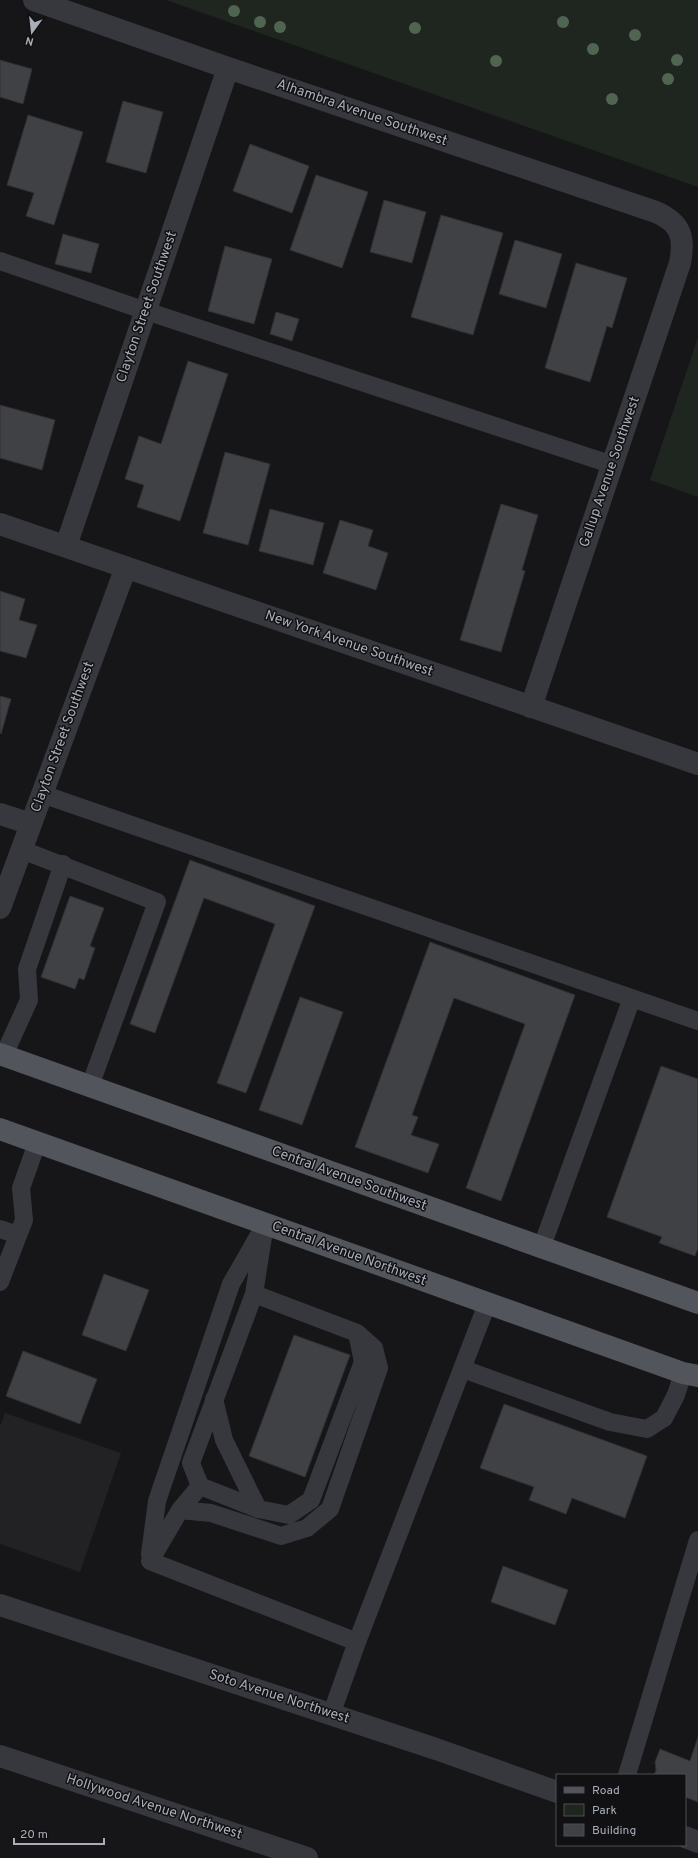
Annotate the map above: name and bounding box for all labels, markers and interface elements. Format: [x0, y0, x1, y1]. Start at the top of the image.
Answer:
north arrow [12, 12, 52, 52]
text: N [24, 33, 35, 48]
street label: Alhambra Avenue Southwest [274, 76, 450, 150]
street label: Clayton Street Southwest [113, 229, 181, 385]
street label: Gallup Avenue Southwest [576, 394, 644, 550]
street label: New York Avenue Southwest [263, 607, 435, 681]
street label: Clayton Street Southwest [28, 659, 98, 815]
street label: Central Avenue Southwest [269, 1143, 429, 1215]
street label: Central Avenue Northwest [269, 1218, 429, 1290]
street label: Soto Avenue Northwest [207, 1666, 351, 1728]
street label: Hollywood Avenue Northwest [64, 1770, 244, 1844]
legend [556, 1774, 686, 1846]
text: Road [592, 1783, 620, 1799]
text: Park [592, 1803, 617, 1819]
scale bar [14, 1820, 104, 1846]
text: Building [592, 1823, 636, 1839]
text: 20 m [20, 1827, 48, 1843]

